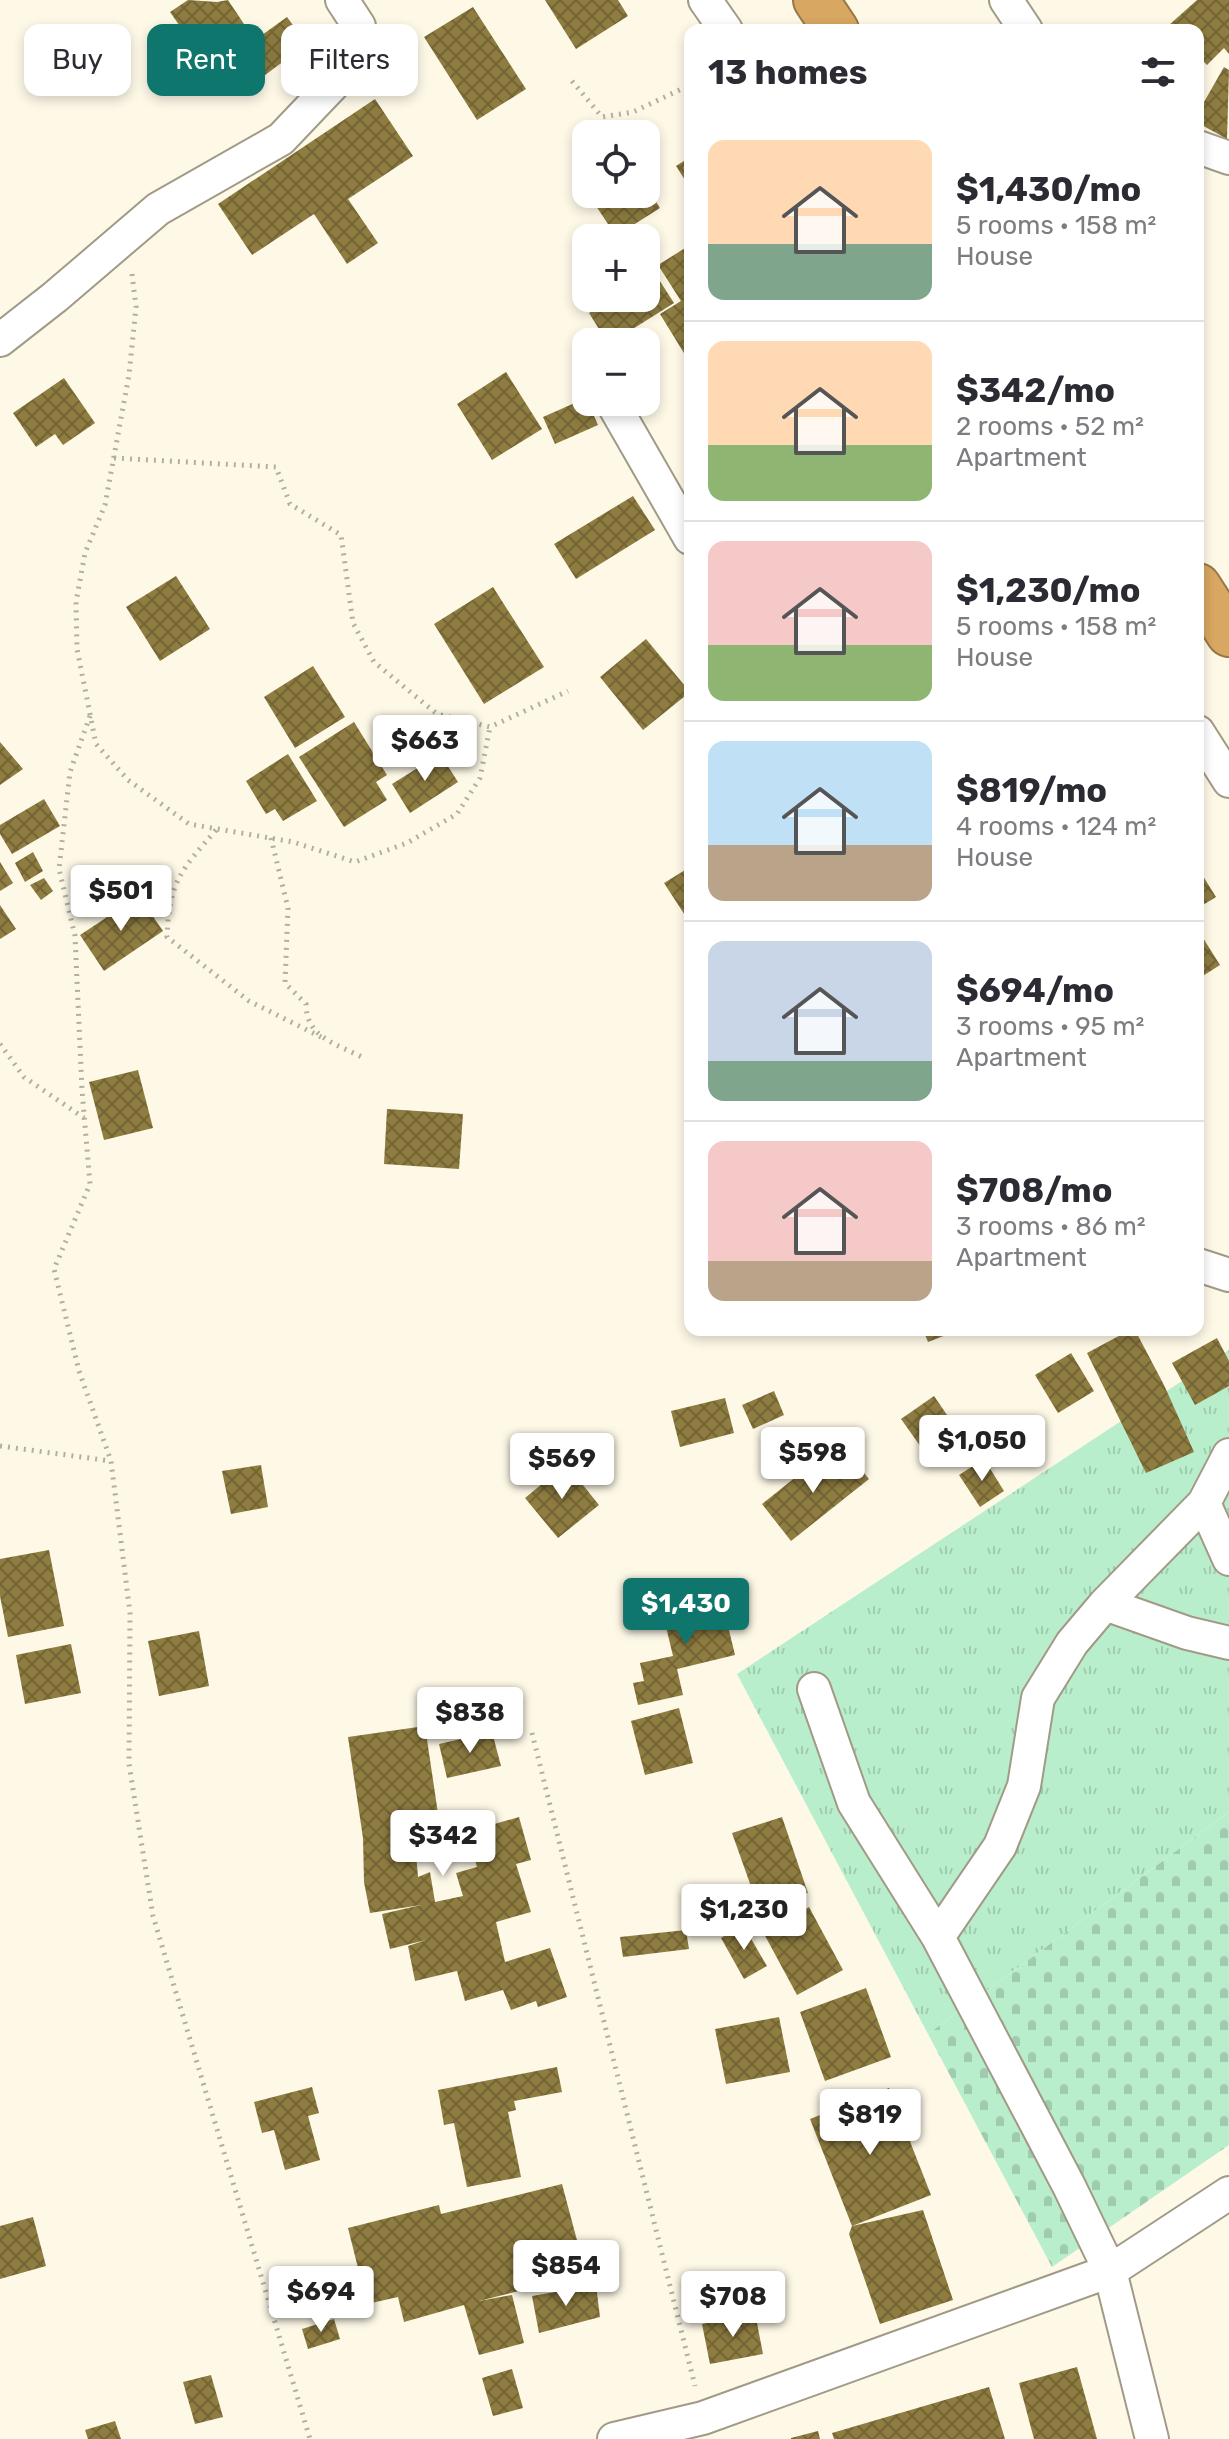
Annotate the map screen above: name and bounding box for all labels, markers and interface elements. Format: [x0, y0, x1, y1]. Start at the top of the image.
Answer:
chip: Buy [24, 24, 131, 96]
chip: Rent [147, 24, 265, 96]
chip: Filters [281, 24, 418, 96]
icon: filters [1136, 50, 1180, 94]
text: 13 homes [708, 52, 868, 93]
map controls [572, 120, 660, 416]
button: locate [572, 120, 660, 208]
text: $1,430/mo [956, 169, 1141, 210]
icon: home [772, 172, 868, 268]
text: 5 rooms · 158 m² [956, 210, 1156, 241]
button: + [572, 224, 660, 312]
text: House [956, 241, 1033, 272]
button: − [572, 328, 660, 416]
text: $342/mo [956, 370, 1115, 411]
icon: home [772, 373, 868, 469]
text: 2 rooms · 52 m² [956, 411, 1144, 442]
text: Apartment [956, 442, 1087, 473]
text: $1,230/mo [956, 570, 1140, 611]
icon: home [772, 573, 868, 669]
text: 5 rooms · 158 m² [956, 611, 1156, 642]
text: House [956, 642, 1033, 673]
pin: $663 [378, 715, 472, 783]
text: $663 [391, 725, 459, 756]
text: $819/mo [956, 770, 1107, 811]
icon: home [772, 773, 868, 869]
text: 4 rooms · 124 m² [956, 811, 1156, 842]
text: House [956, 842, 1033, 873]
pin: $501 [74, 865, 168, 933]
text: $501 [89, 875, 153, 906]
text: $694/mo [956, 970, 1114, 1011]
icon: home [772, 973, 868, 1069]
text: 3 rooms · 95 m² [956, 1011, 1144, 1042]
text: Apartment [956, 1042, 1087, 1073]
text: $708/mo [956, 1170, 1113, 1211]
icon: home [772, 1173, 868, 1269]
text: 3 rooms · 86 m² [956, 1211, 1146, 1242]
text: Apartment [956, 1242, 1087, 1273]
pin: $1,050 [917, 1415, 1047, 1483]
text: $1,050 [937, 1425, 1027, 1456]
pin: $598 [766, 1427, 860, 1495]
pin: $569 [515, 1433, 609, 1501]
text: $598 [779, 1437, 847, 1468]
text: $569 [528, 1443, 596, 1474]
pin: $1,430 [621, 1578, 751, 1646]
text: $1,430 [641, 1588, 731, 1619]
pin: $838 [423, 1687, 517, 1755]
text: $838 [435, 1697, 505, 1728]
pin: $342 [396, 1810, 490, 1878]
text: $342 [408, 1820, 478, 1851]
pin: $1,230 [679, 1884, 809, 1952]
text: $1,230 [699, 1894, 789, 1925]
pin: $819 [823, 2089, 917, 2157]
text: $819 [838, 2099, 902, 2130]
pin: $854 [519, 2240, 613, 2308]
text: $854 [531, 2250, 601, 2281]
pin: $694 [274, 2266, 368, 2334]
pin: $708 [686, 2271, 780, 2339]
text: $694 [287, 2276, 355, 2307]
text: $708 [699, 2281, 767, 2312]

